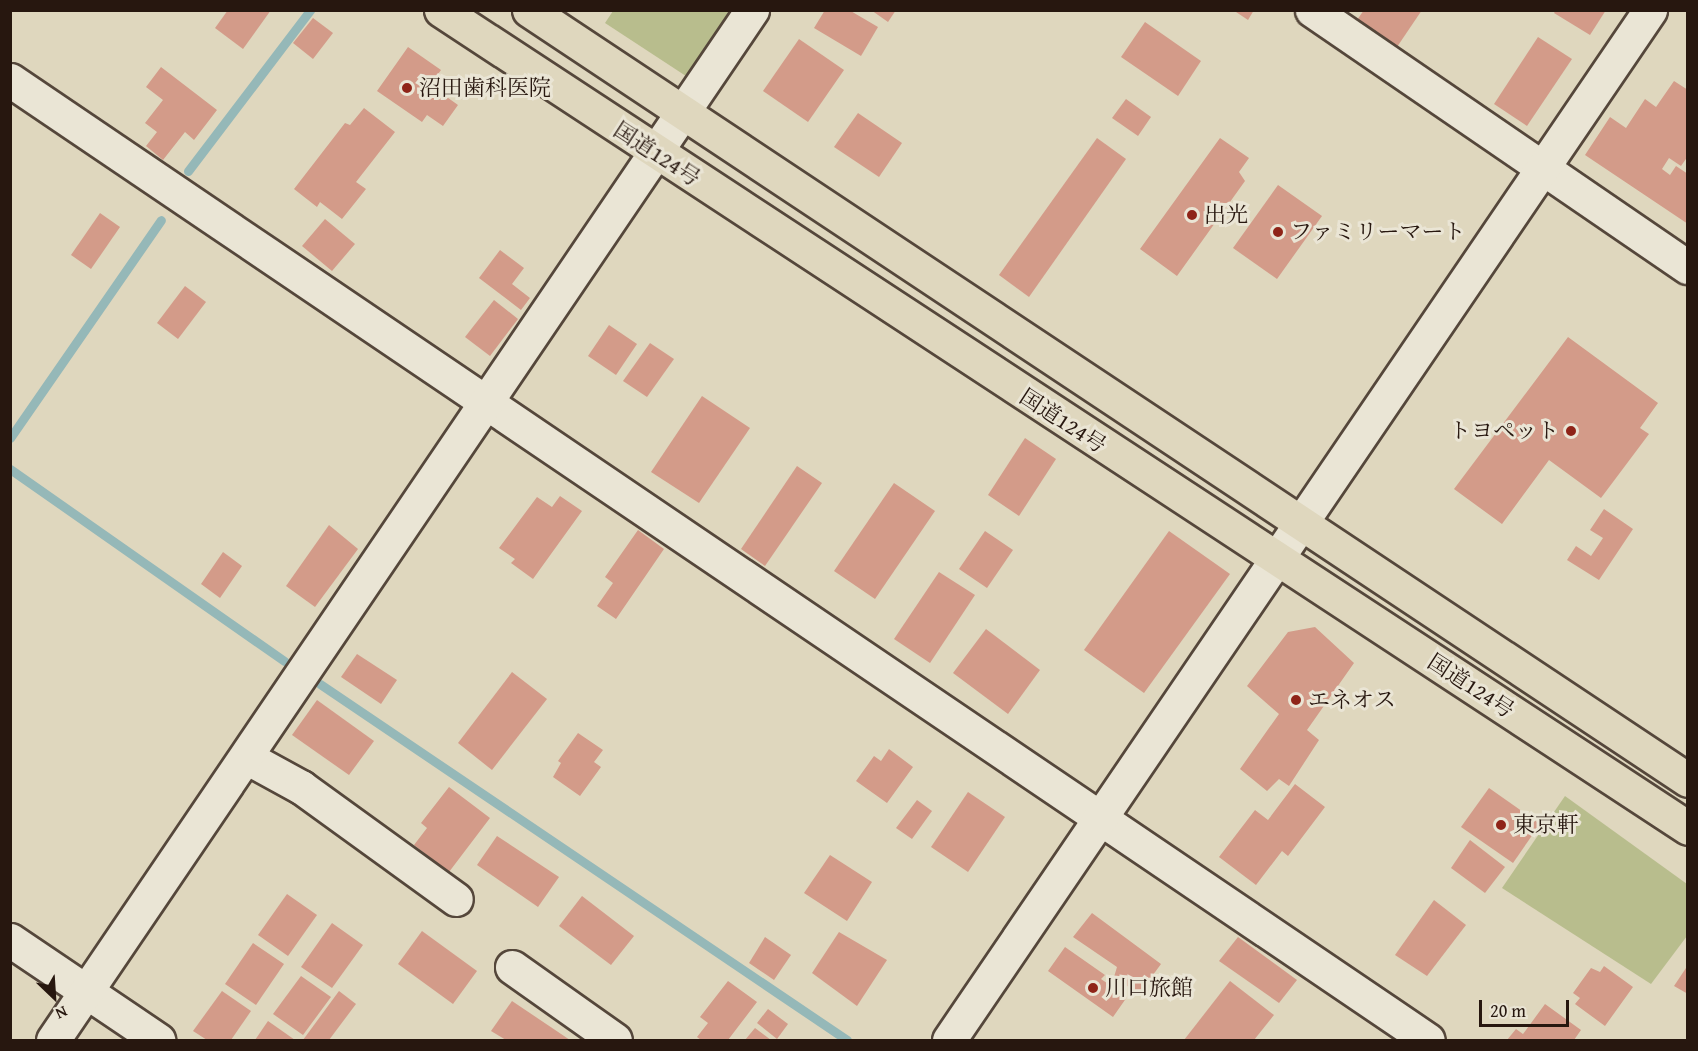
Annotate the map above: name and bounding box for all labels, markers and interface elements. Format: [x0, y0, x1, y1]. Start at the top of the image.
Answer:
place label: 沼田歯科医院 [419, 75, 551, 101]
marker: 沼田歯科医院 [400, 81, 414, 95]
street label: 国道124号 [609, 116, 705, 192]
place label: 出光 [1204, 202, 1248, 228]
marker: 出光 [1185, 208, 1199, 222]
place label: ファミリーマート [1290, 219, 1466, 245]
marker: ファミリーマート [1271, 225, 1285, 239]
street label: 国道124号 [1015, 383, 1111, 459]
place label: トヨペット [1449, 418, 1559, 444]
marker: トヨペット [1564, 424, 1578, 438]
street label: 国道124号 [1423, 648, 1519, 724]
place label: エネオス [1308, 687, 1396, 713]
marker: エネオス [1289, 693, 1303, 707]
place label: 東京軒 [1513, 812, 1579, 838]
marker: 東京軒 [1494, 818, 1508, 832]
north arrow [24, 967, 84, 1027]
place label: 川口旅館 [1105, 975, 1193, 1001]
marker: 川口旅館 [1086, 981, 1100, 995]
scale bar [1482, 988, 1572, 1026]
text: 20 m [1490, 997, 1526, 1024]
text: N [52, 1000, 72, 1026]

